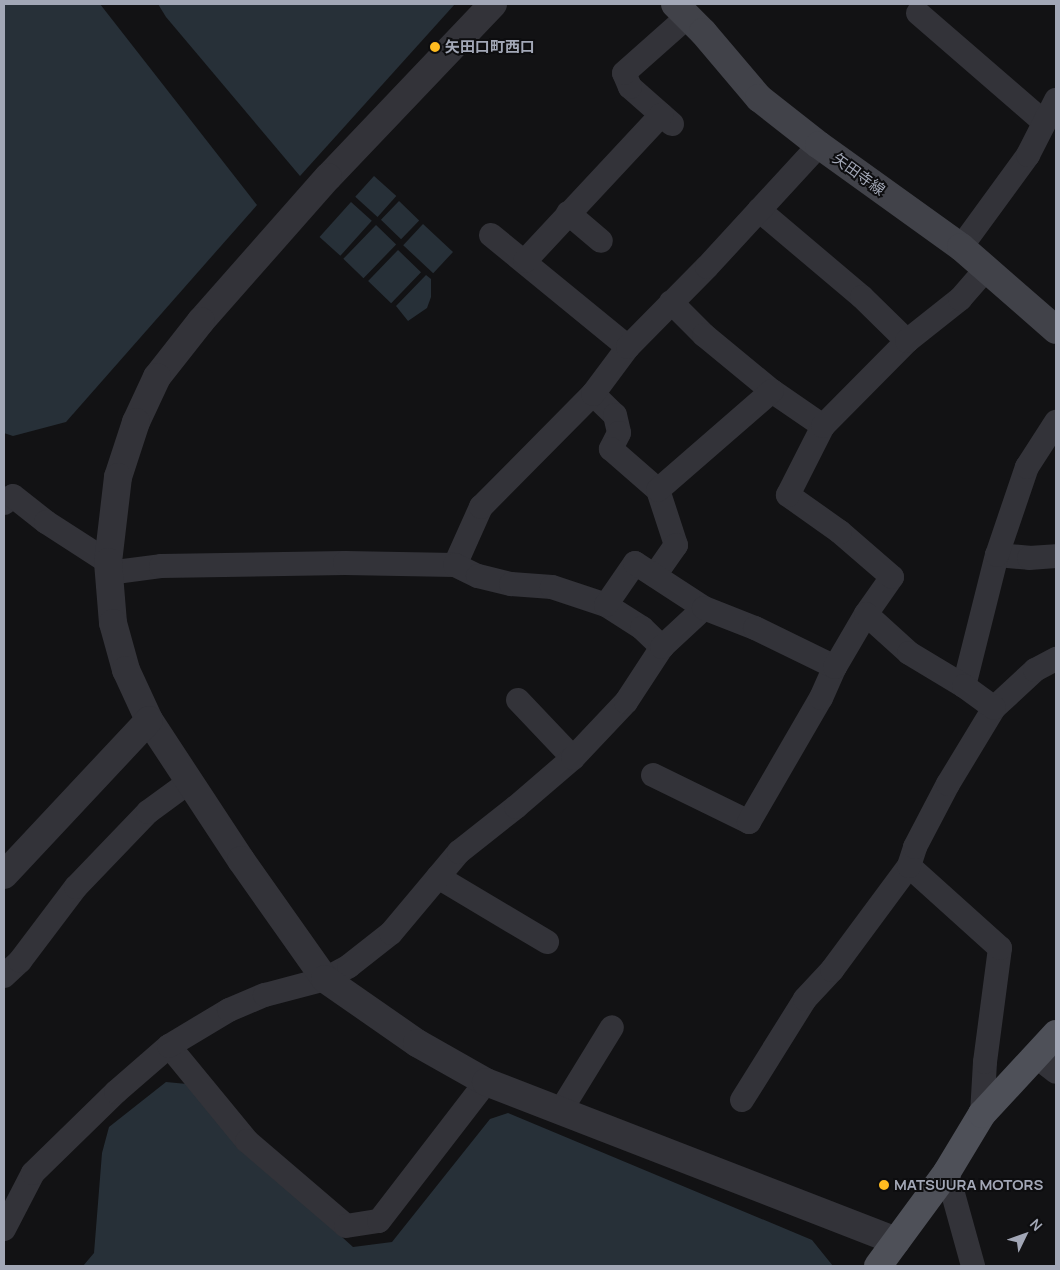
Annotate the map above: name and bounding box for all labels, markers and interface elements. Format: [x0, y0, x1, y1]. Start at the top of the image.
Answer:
place label: 矢田口町西口 [445, 38, 535, 56]
marker: 矢田口町西口 [429, 41, 441, 53]
street label: 矢田寺線 [829, 149, 889, 199]
place label: MATSUURA MOTORS [894, 1176, 1043, 1194]
marker: MATSUURA MOTORS [878, 1179, 890, 1191]
north arrow [1000, 1210, 1050, 1260]
text: N [1026, 1215, 1047, 1235]

